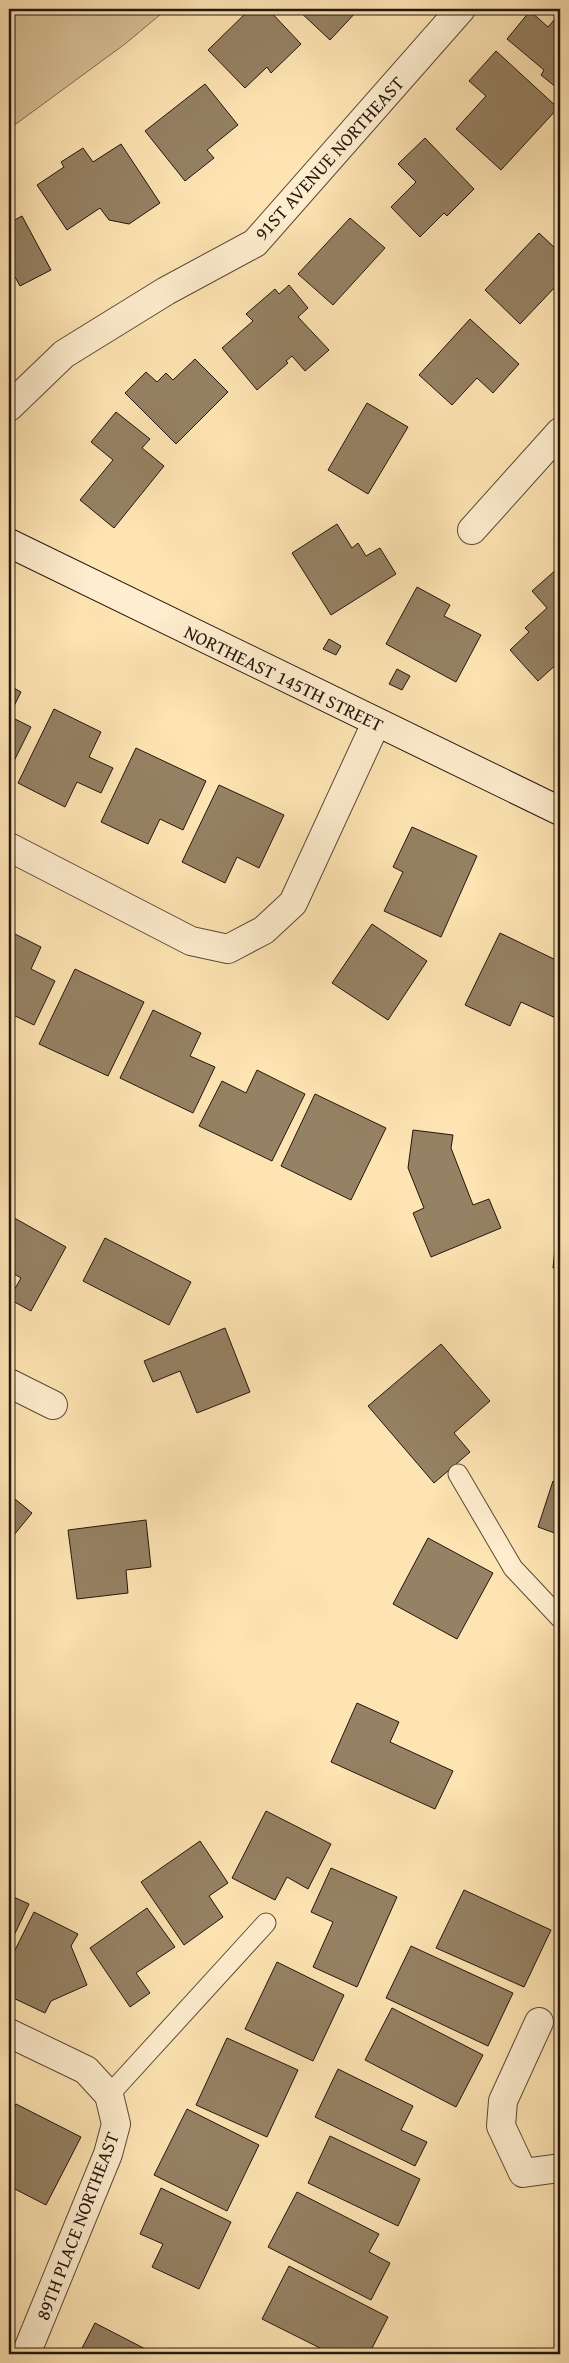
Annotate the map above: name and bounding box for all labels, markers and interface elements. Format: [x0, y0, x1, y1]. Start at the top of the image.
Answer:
street label: 91ST AVENUE NORTHEAST [248, 70, 411, 246]
street label: NORTHEAST 145TH STREET [180, 617, 389, 739]
street label: 89TH PLACE NORTHEAST [28, 2128, 126, 2324]

